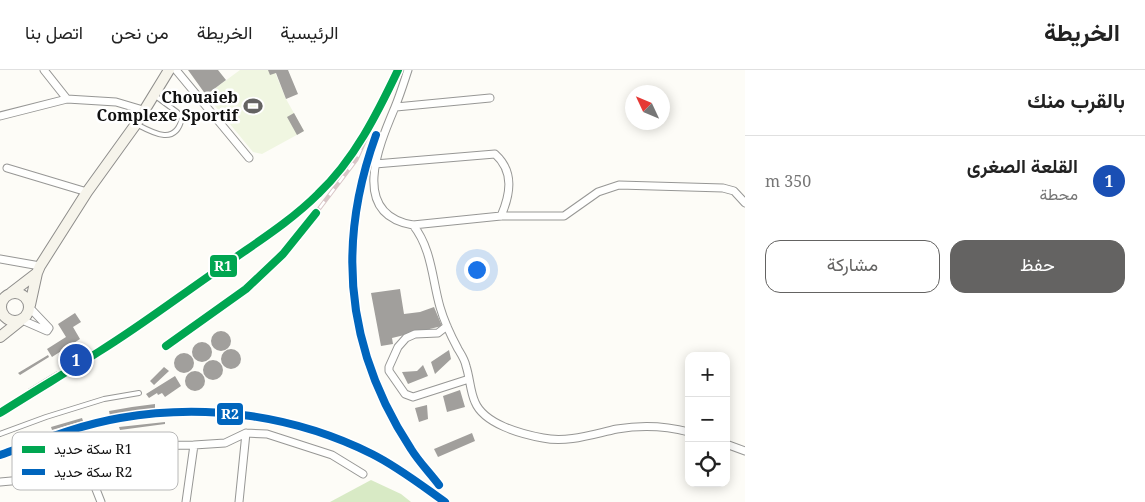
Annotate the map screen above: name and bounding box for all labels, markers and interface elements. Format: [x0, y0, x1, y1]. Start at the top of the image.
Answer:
text: الخريطة [1044, 15, 1120, 48]
text: اتصل بنا [25, 20, 83, 44]
text: من نحن [111, 20, 169, 44]
text: الخريطة [197, 20, 252, 44]
text: الرئيسية [280, 20, 339, 44]
north arrow [625, 85, 670, 130]
place label: Chouaieb Complexe Sportif [97, 86, 239, 126]
text: بالقرب منك [1027, 86, 1125, 114]
sports icon: Chouaieb Complexe Sportif [242, 95, 264, 117]
text: القلعة الصغرى [967, 153, 1078, 179]
text: 350 m [765, 170, 811, 192]
text: 1 [1104, 170, 1114, 192]
text: محطة [1039, 183, 1078, 205]
button: مشاركة [765, 240, 940, 293]
button: حفظ [950, 240, 1125, 293]
line badge: R1 [209, 254, 238, 278]
text: R1 [214, 256, 232, 275]
your location [464, 257, 490, 283]
pin: 1 [60, 341, 92, 379]
map controls [685, 352, 730, 487]
button: + [685, 352, 730, 397]
button: − [685, 397, 730, 442]
line badge: R2 [216, 402, 244, 426]
text: R2 [221, 404, 239, 423]
legend [12, 432, 178, 490]
text: سكة حديد R1 [54, 439, 132, 458]
button: locate [685, 442, 730, 487]
text: سكة حديد R2 [54, 462, 132, 481]

